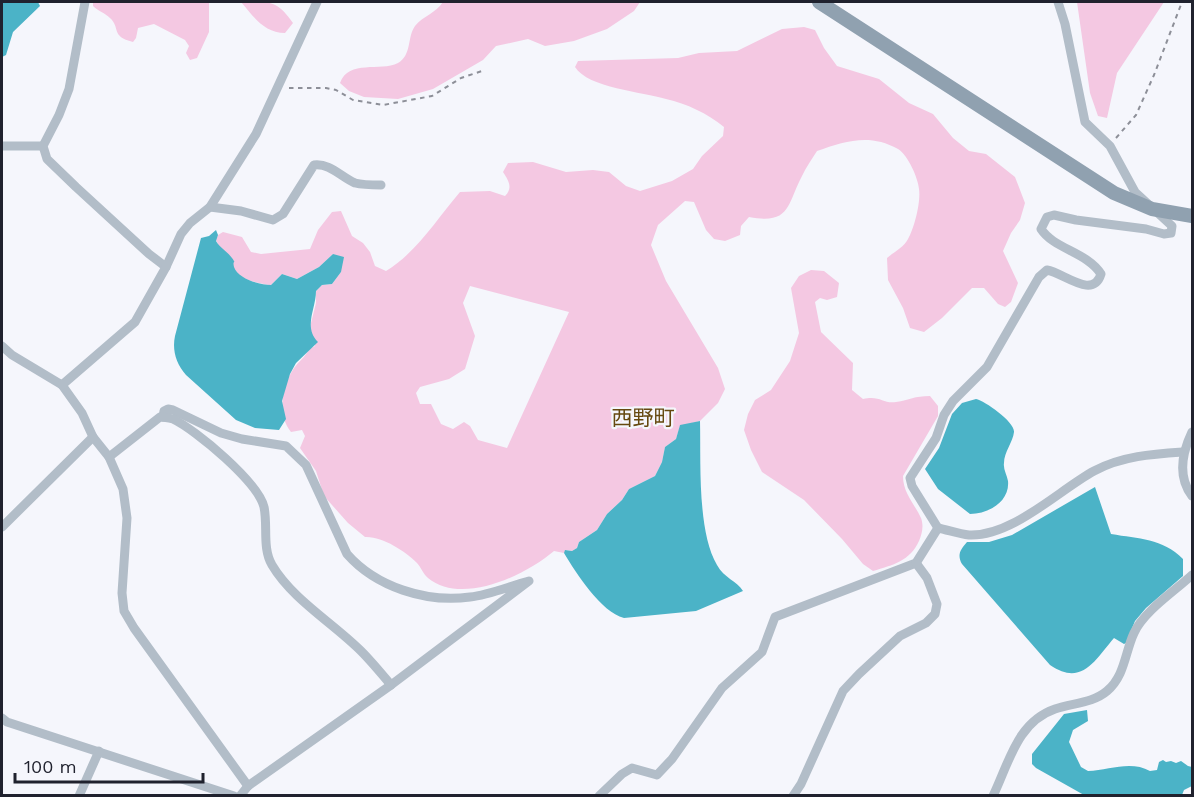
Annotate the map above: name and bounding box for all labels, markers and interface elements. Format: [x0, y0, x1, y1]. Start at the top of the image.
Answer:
district label: 西野町 [612, 405, 675, 430]
scale bar [15, 746, 202, 784]
text: 100 m [24, 756, 77, 777]

